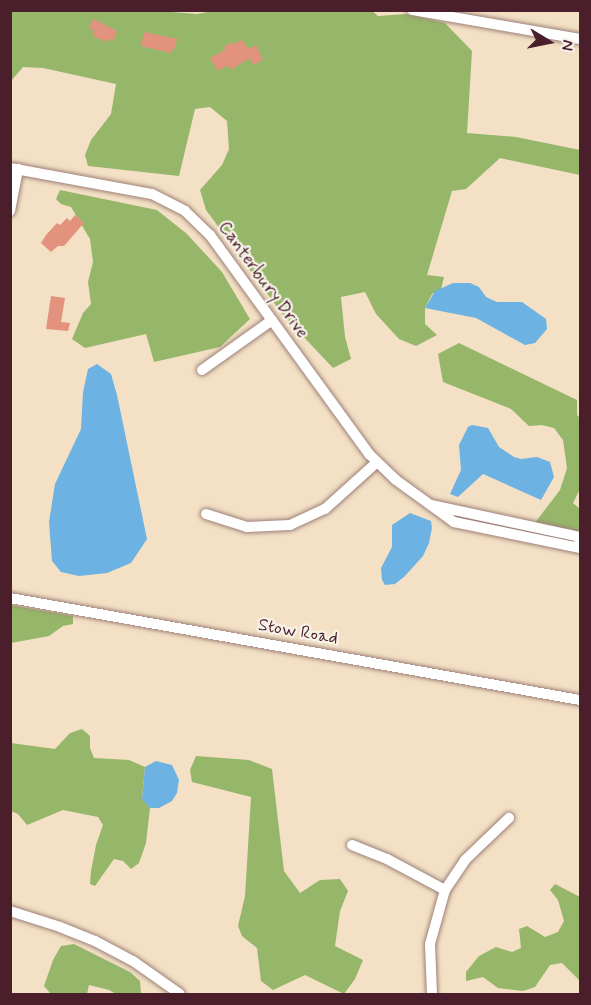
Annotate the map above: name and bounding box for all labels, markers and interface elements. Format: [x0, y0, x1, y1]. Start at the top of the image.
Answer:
north arrow [519, 12, 579, 72]
text: N [556, 38, 578, 52]
street label: Canterbury Drive [214, 218, 312, 342]
street label: Stow Road [257, 615, 339, 649]

